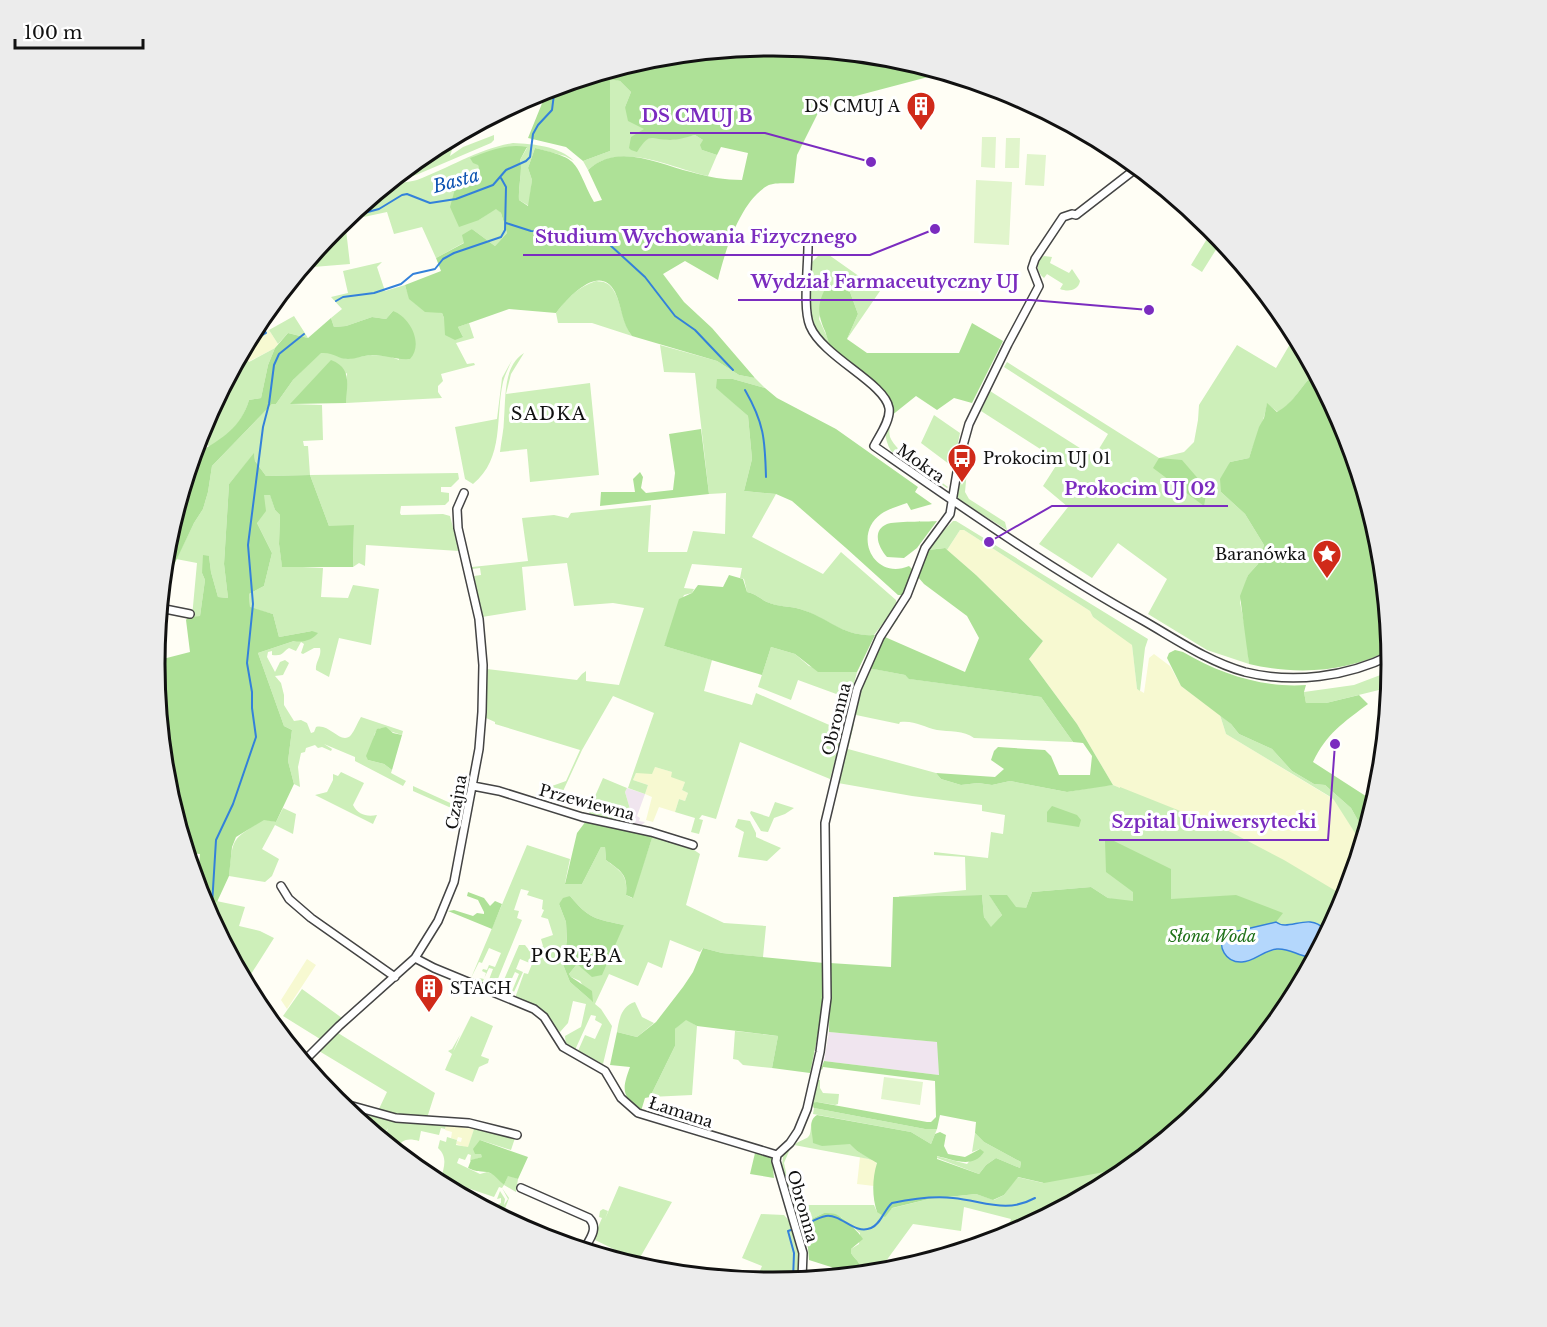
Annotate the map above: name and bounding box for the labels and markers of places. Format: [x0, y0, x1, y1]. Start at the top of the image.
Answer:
building icon: DS CMUJ A [905, 90, 937, 132]
place label: DS CMUJ A [804, 96, 901, 116]
callout: DS CMUJ B [630, 97, 765, 133]
callout: Studium Wychowania Fizycznego [523, 219, 870, 255]
callout: Wydział Farmaceutyczny UJ [738, 264, 1031, 300]
bus stop icon: Prokocim UJ 01 [946, 442, 978, 484]
place label: Prokocim UJ 01 [983, 448, 1111, 468]
callout: Prokocim UJ 02 [1052, 470, 1228, 506]
place icon: Baranówka [1311, 538, 1343, 580]
place label: Baranówka [1215, 544, 1306, 564]
callout: Szpital Uniwersytecki [1099, 804, 1328, 840]
building icon: STACH [413, 972, 445, 1014]
place label: STACH [450, 978, 512, 998]

